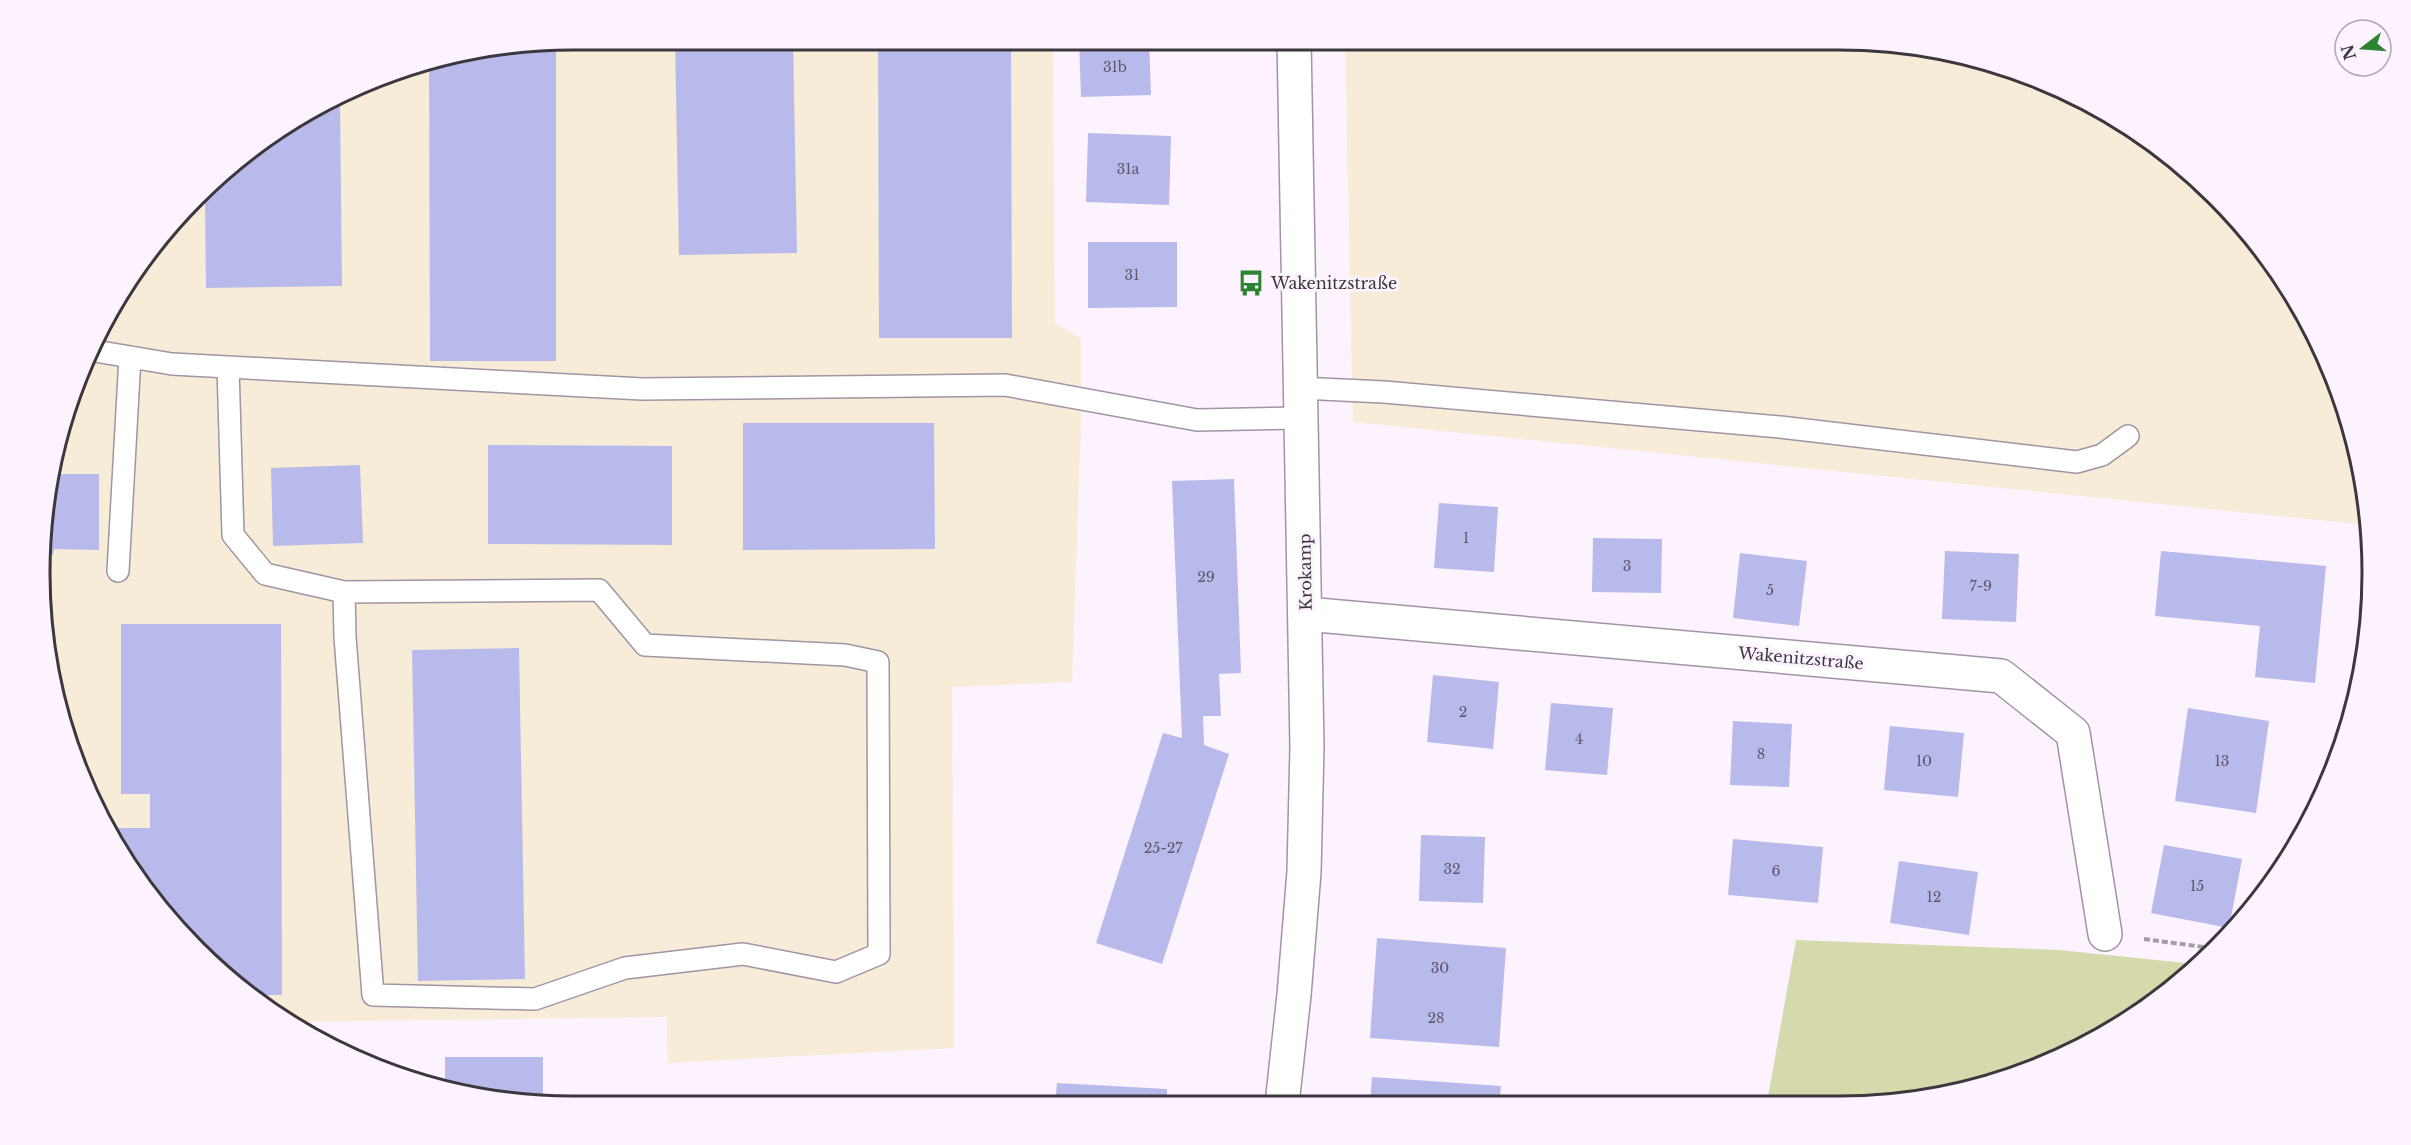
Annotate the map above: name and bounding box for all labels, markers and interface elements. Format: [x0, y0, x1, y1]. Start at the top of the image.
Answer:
north arrow [2333, 18, 2393, 78]
text: N [2337, 42, 2360, 63]
house number: 31b [1103, 58, 1127, 76]
house number: 31a [1117, 160, 1140, 178]
house number: 31 [1125, 266, 1139, 284]
bus stop icon: Wakenitzstraße [1236, 268, 1266, 298]
place label: Wakenitzstraße [1270, 273, 1397, 293]
house number: 1 [1463, 529, 1469, 547]
street label: Krokamp [1294, 533, 1316, 611]
house number: 3 [1623, 557, 1631, 575]
house number: 29 [1197, 568, 1215, 586]
house number: 7-9 [1970, 577, 1992, 595]
house number: 5 [1766, 581, 1774, 599]
street label: Wakenitzstraße [1736, 642, 1865, 673]
house number: 2 [1459, 703, 1467, 721]
house number: 4 [1575, 730, 1583, 748]
house number: 8 [1757, 745, 1765, 763]
house number: 10 [1916, 752, 1932, 770]
house number: 13 [2215, 752, 2229, 770]
house number: 25-27 [1144, 839, 1183, 857]
house number: 32 [1443, 860, 1461, 878]
house number: 6 [1771, 862, 1781, 880]
house number: 15 [2190, 877, 2204, 895]
house number: 12 [1927, 888, 1941, 906]
house number: 30 [1431, 959, 1449, 977]
house number: 28 [1427, 1009, 1445, 1027]

